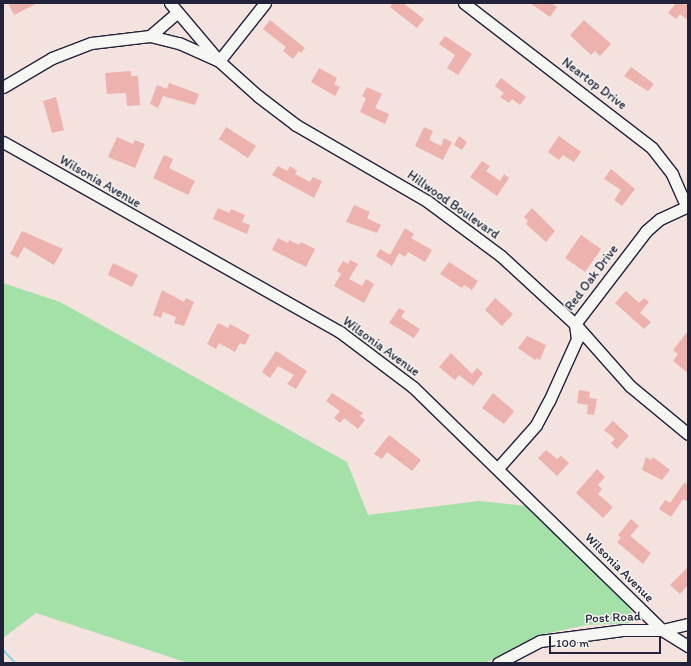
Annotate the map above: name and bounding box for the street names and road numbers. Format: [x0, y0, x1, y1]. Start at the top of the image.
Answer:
street label: Neartop Drive [559, 55, 629, 113]
street label: Wilsonia Avenue [56, 152, 144, 212]
street label: Hillwood Boulevard [404, 167, 502, 243]
street label: Red Oak Drive [562, 242, 622, 314]
street label: Wilsonia Avenue [339, 314, 423, 380]
street label: Wilsonia Avenue [581, 530, 657, 606]
street label: Post Road [585, 609, 641, 627]

